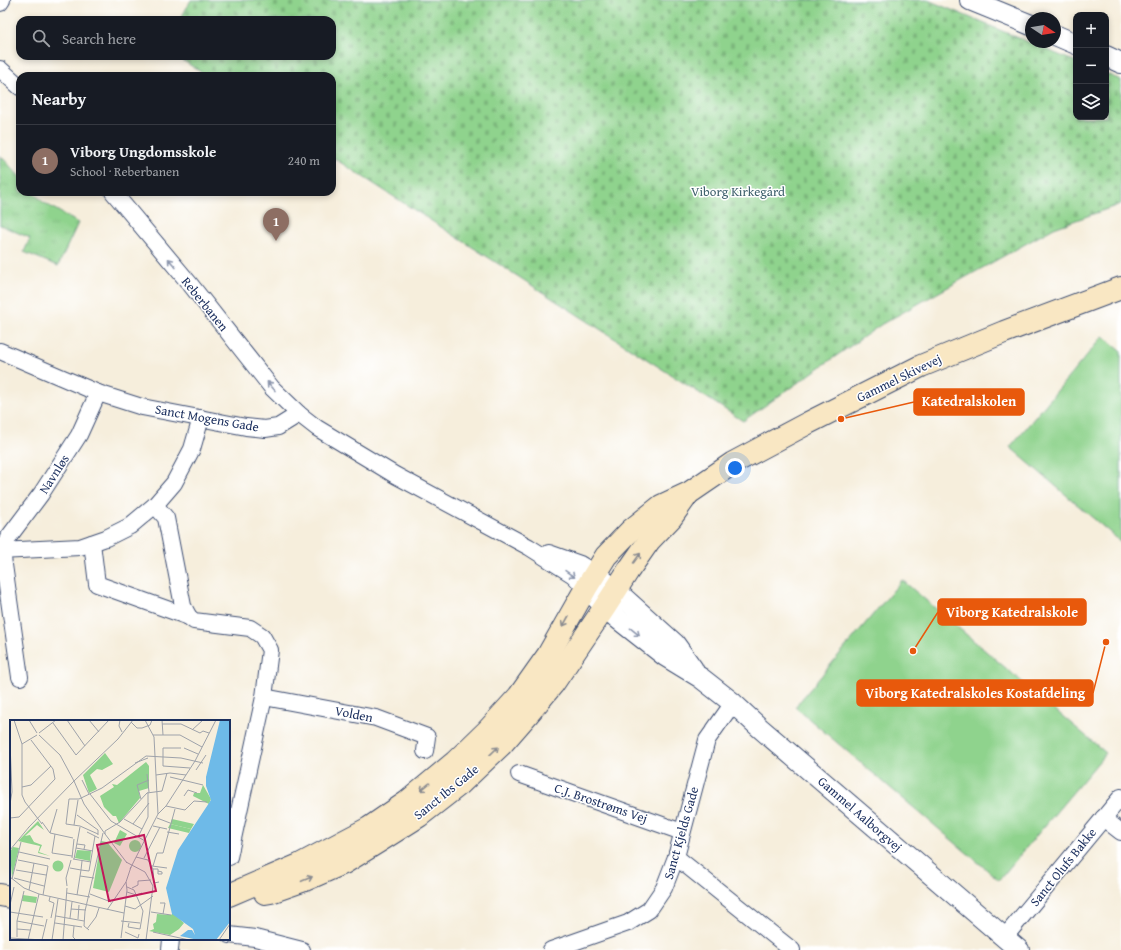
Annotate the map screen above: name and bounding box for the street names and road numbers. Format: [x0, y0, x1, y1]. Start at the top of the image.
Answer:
street label: Reberbanen [177, 273, 233, 336]
street label: Gammel Skivevej [853, 349, 945, 407]
street label: Sanct Mogens Gade [154, 400, 260, 436]
street label: Navnløs [34, 451, 74, 497]
street label: Volden [333, 701, 375, 727]
street label: Sanct Ibs Gade [409, 760, 483, 824]
street label: Gammel Aalborgvej [814, 772, 906, 856]
street label: C.J. Brostrøms Vej [552, 778, 650, 828]
street label: Sanct Kjelds Gade [659, 784, 703, 882]
street label: Sanct Olufs Bakke [1025, 824, 1101, 910]

